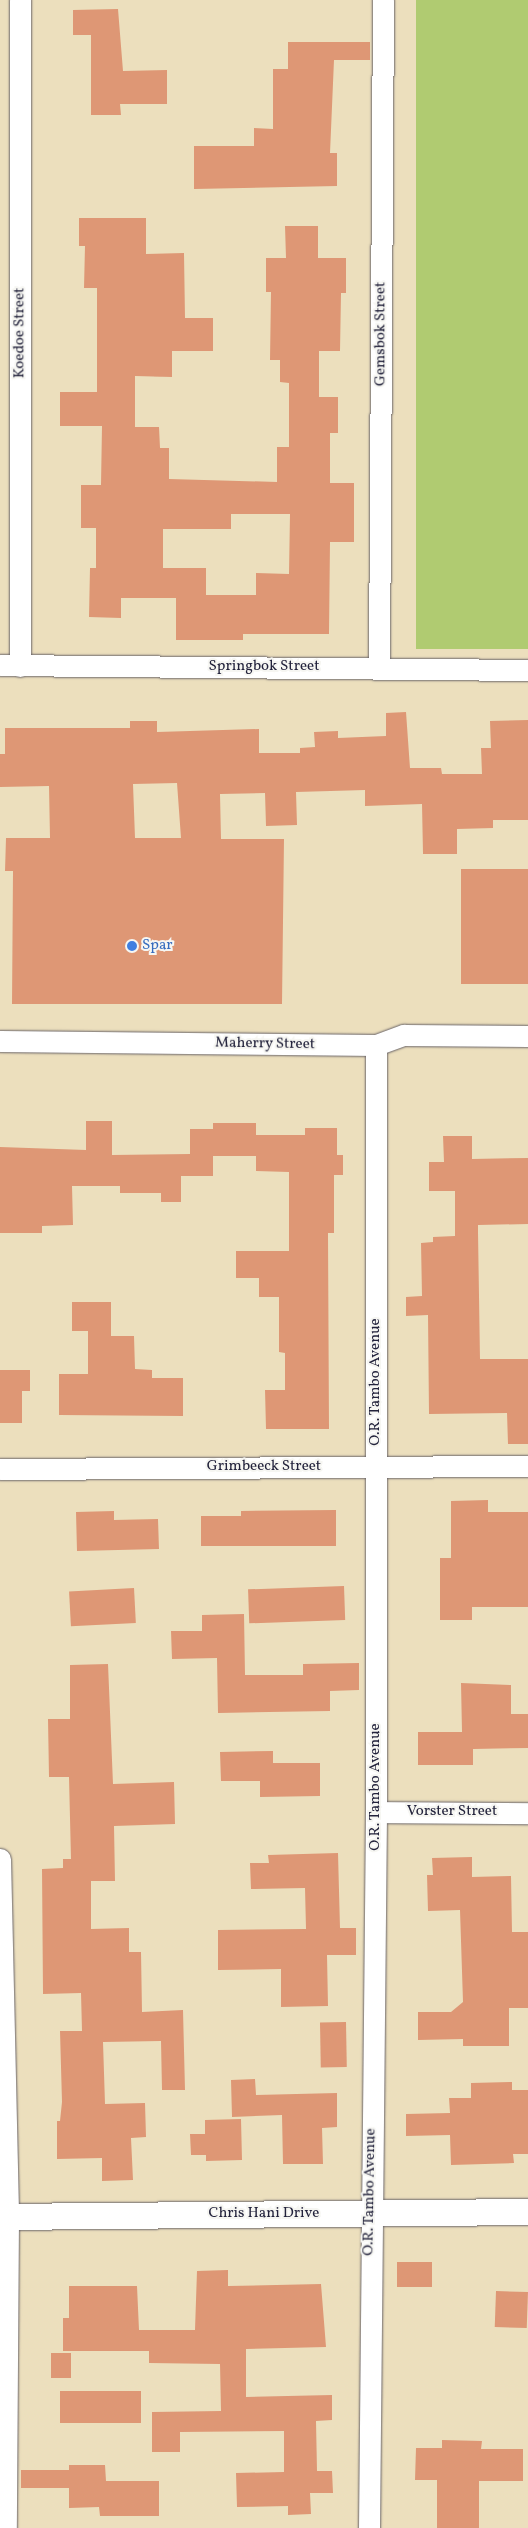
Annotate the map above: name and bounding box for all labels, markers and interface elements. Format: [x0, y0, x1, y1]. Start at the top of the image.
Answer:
street label: Gemsbok Street [372, 282, 390, 386]
street label: Koedoe Street [11, 288, 29, 378]
street label: Springbok Street [209, 658, 319, 676]
place label: Spar [142, 937, 173, 955]
marker: Spar [126, 940, 138, 952]
street label: Maherry Street [215, 1034, 315, 1054]
street label: O.R. Tambo Avenue [367, 1318, 385, 1446]
street label: Grimbeeck Street [207, 1458, 321, 1476]
street label: O.R. Tambo Avenue [367, 1723, 385, 1851]
street label: Vorster Street [407, 1803, 497, 1821]
street label: O.R. Tambo Avenue [360, 2128, 380, 2256]
street label: Chris Hani Drive [209, 2205, 319, 2223]

